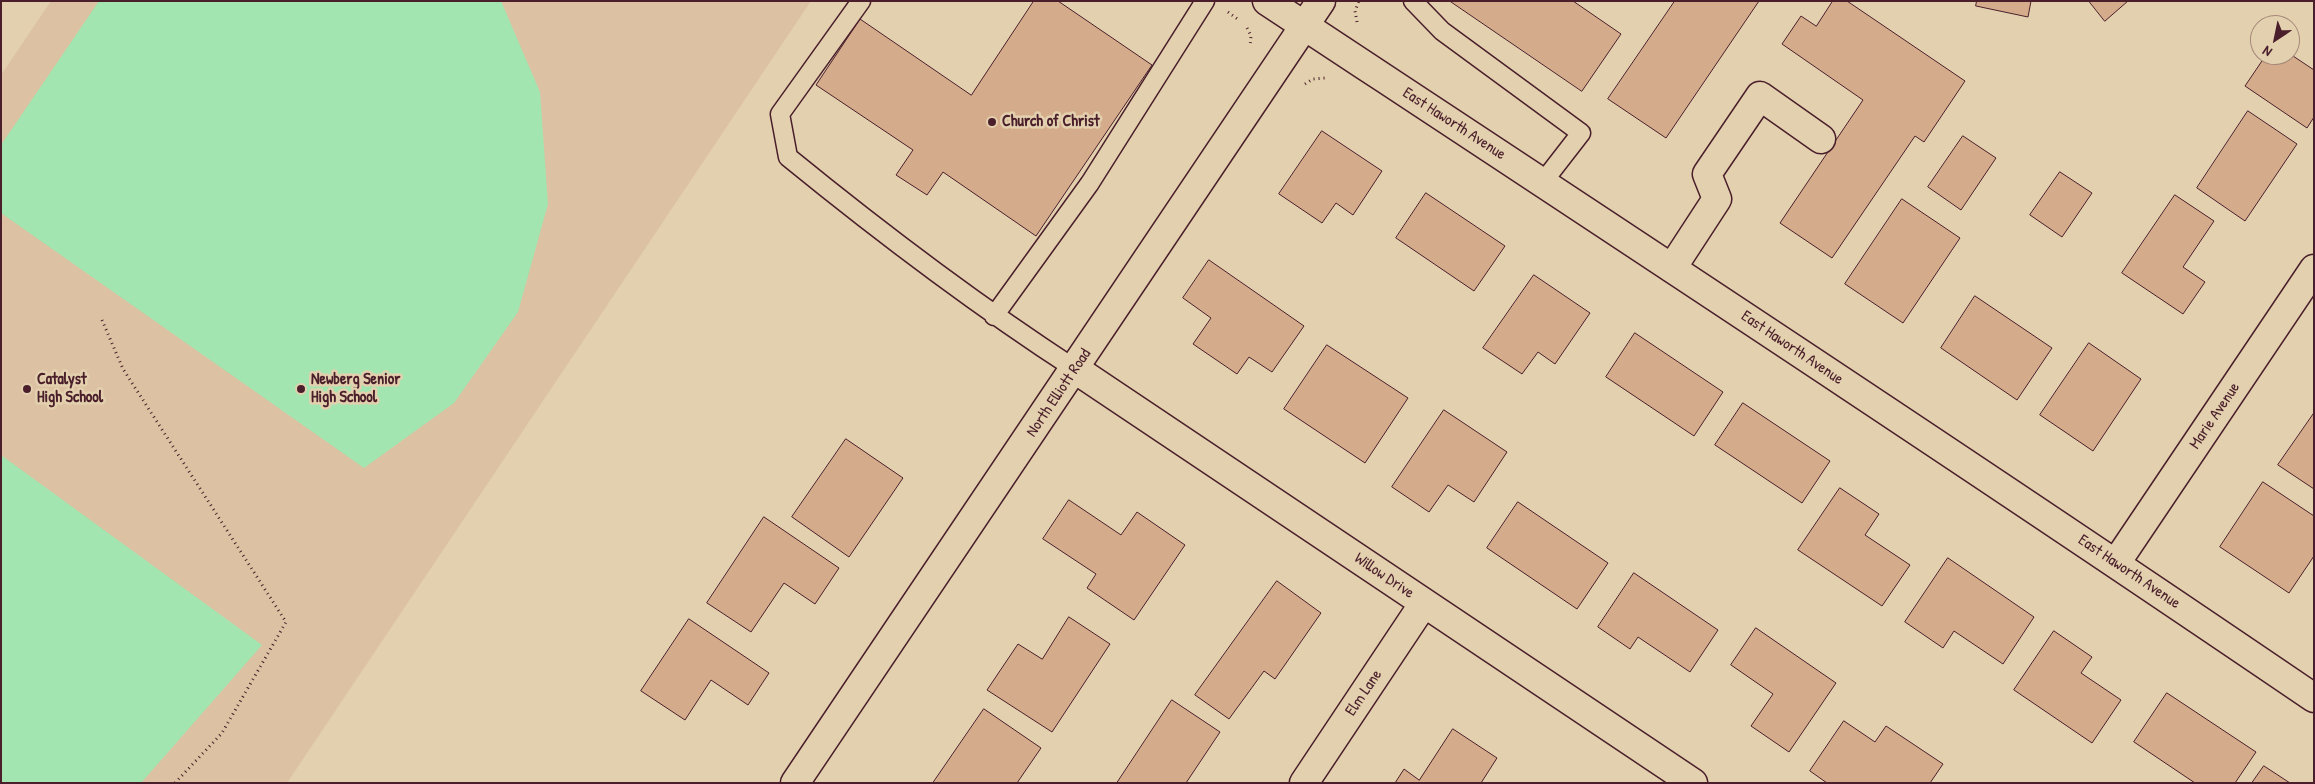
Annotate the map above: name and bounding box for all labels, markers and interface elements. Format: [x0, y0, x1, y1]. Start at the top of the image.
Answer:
north arrow [2250, 15, 2300, 65]
text: N [2258, 42, 2275, 62]
street label: East Haworth Avenue [1399, 84, 1509, 164]
place label: Church of Christ [1002, 112, 1099, 132]
marker: Church of Christ [986, 116, 998, 128]
street label: East Haworth Avenue [1737, 307, 1847, 389]
street label: North Elliott Road [1023, 345, 1095, 441]
place label: Catalyst High School [37, 370, 103, 408]
place label: Newberg Senior High School [311, 370, 400, 408]
street label: Marie Avenue [2186, 379, 2244, 453]
marker: Catalyst High School [21, 383, 33, 395]
marker: Newberg Senior High School [295, 383, 307, 395]
street label: East Haworth Avenue [2074, 531, 2184, 613]
street label: Willow Drive [1350, 549, 1418, 603]
street label: Elm Lane [1342, 666, 1386, 720]

